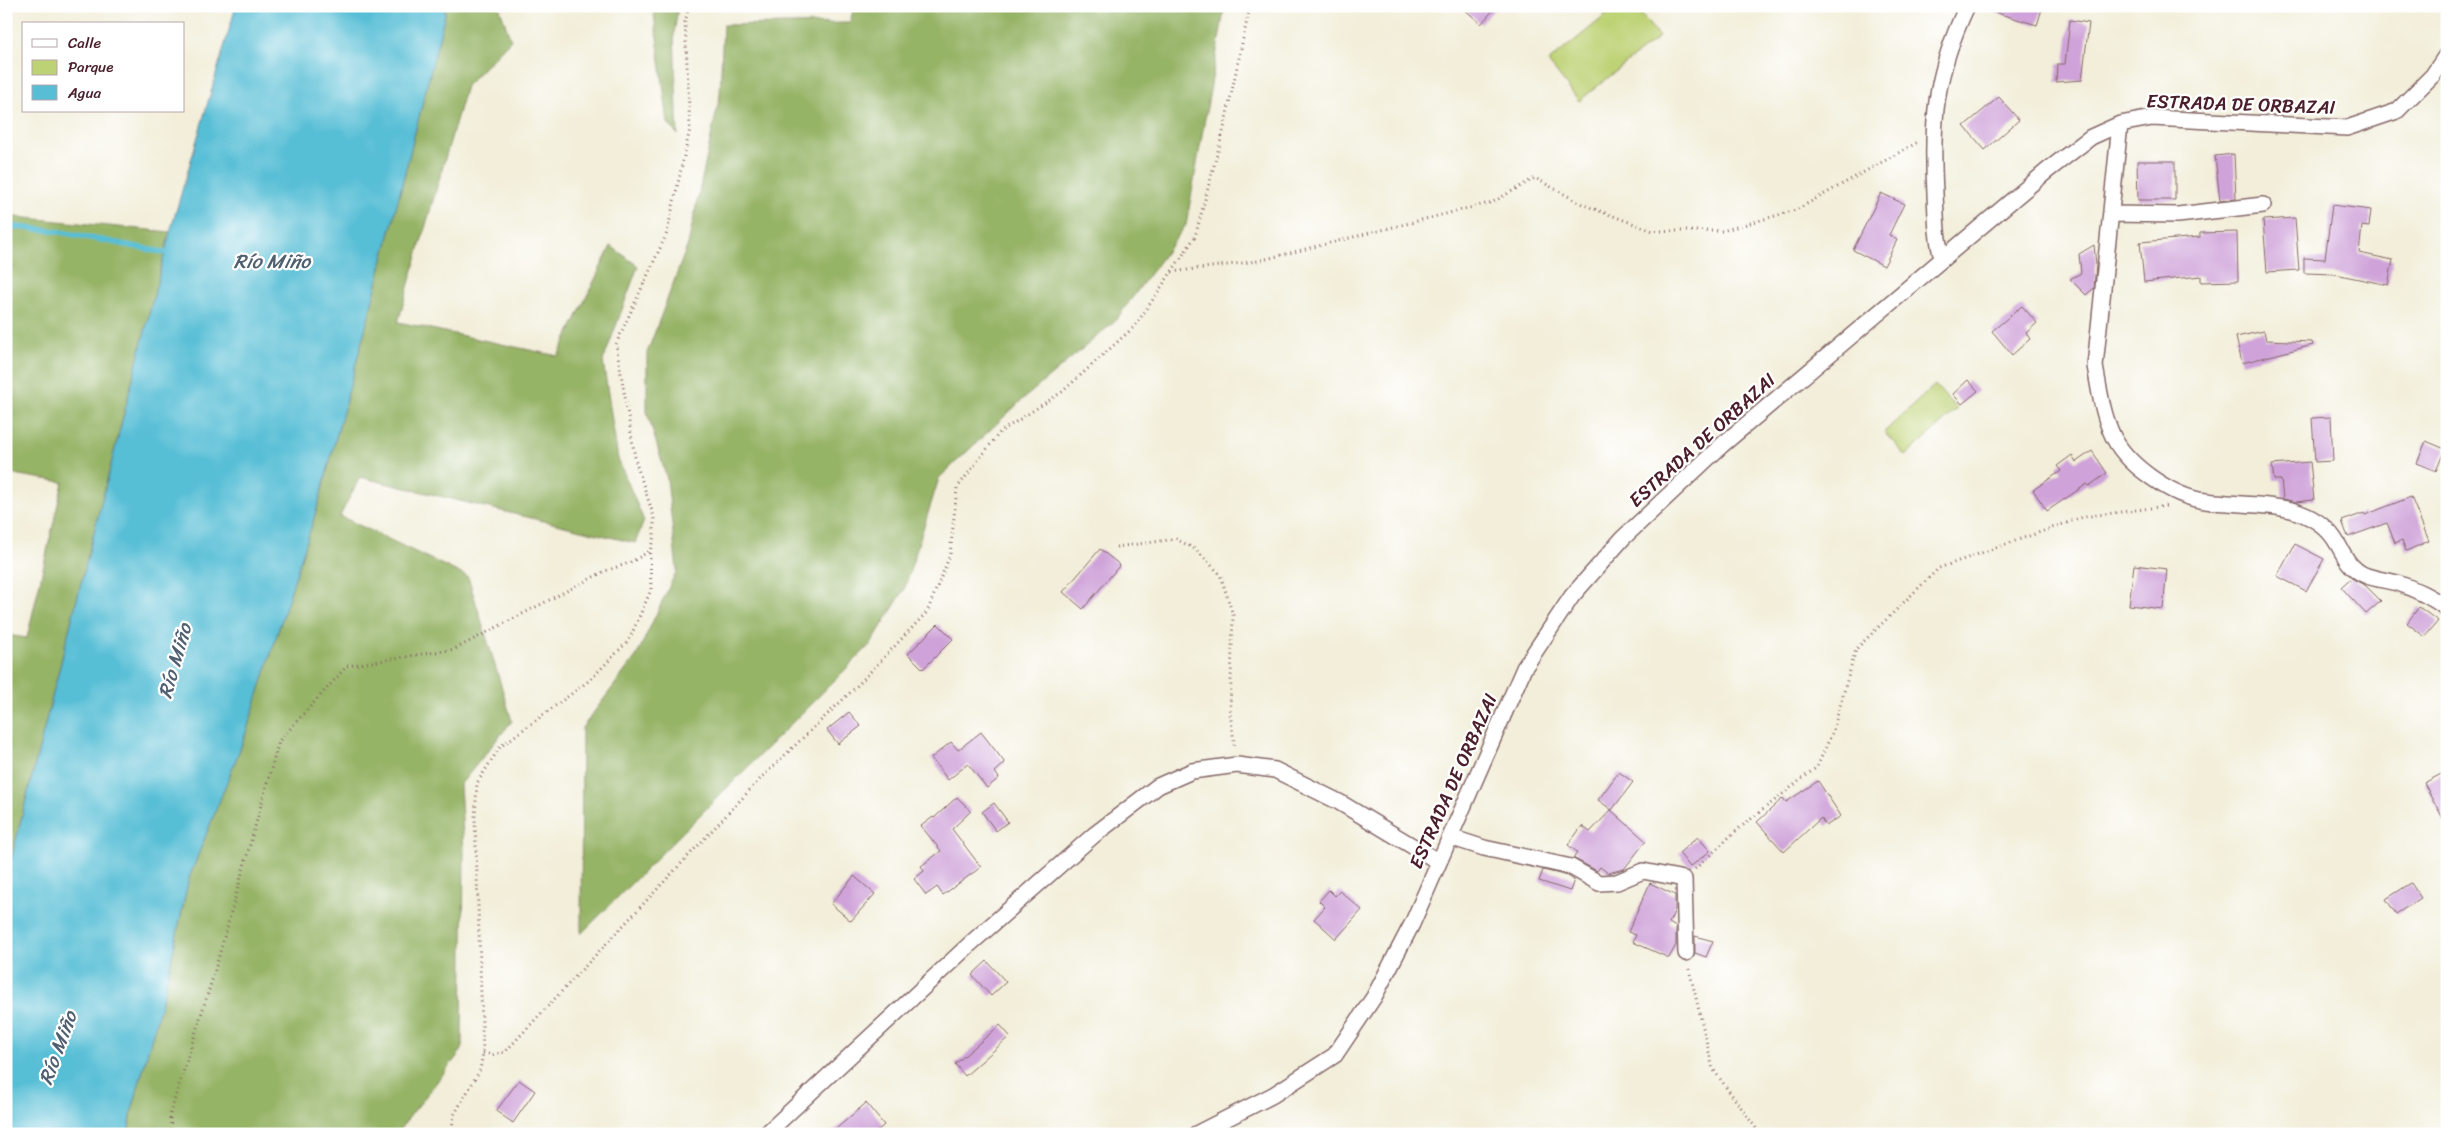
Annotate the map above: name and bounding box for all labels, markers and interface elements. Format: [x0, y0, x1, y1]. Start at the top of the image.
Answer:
legend [22, 22, 185, 112]
text: Calle [68, 30, 101, 56]
text: Parque [68, 54, 113, 80]
text: Agua [67, 80, 101, 106]
street label: ESTRADA DE ORBAZAI [2146, 84, 2336, 124]
water label: Río Miño [234, 244, 311, 279]
street label: ESTRADA DE ORBAZAI [1621, 364, 1783, 515]
water label: Río Miño [148, 618, 203, 703]
street label: ESTRADA DE ORBAZAI [1399, 688, 1507, 874]
water label: Río Miño [29, 1005, 88, 1090]

